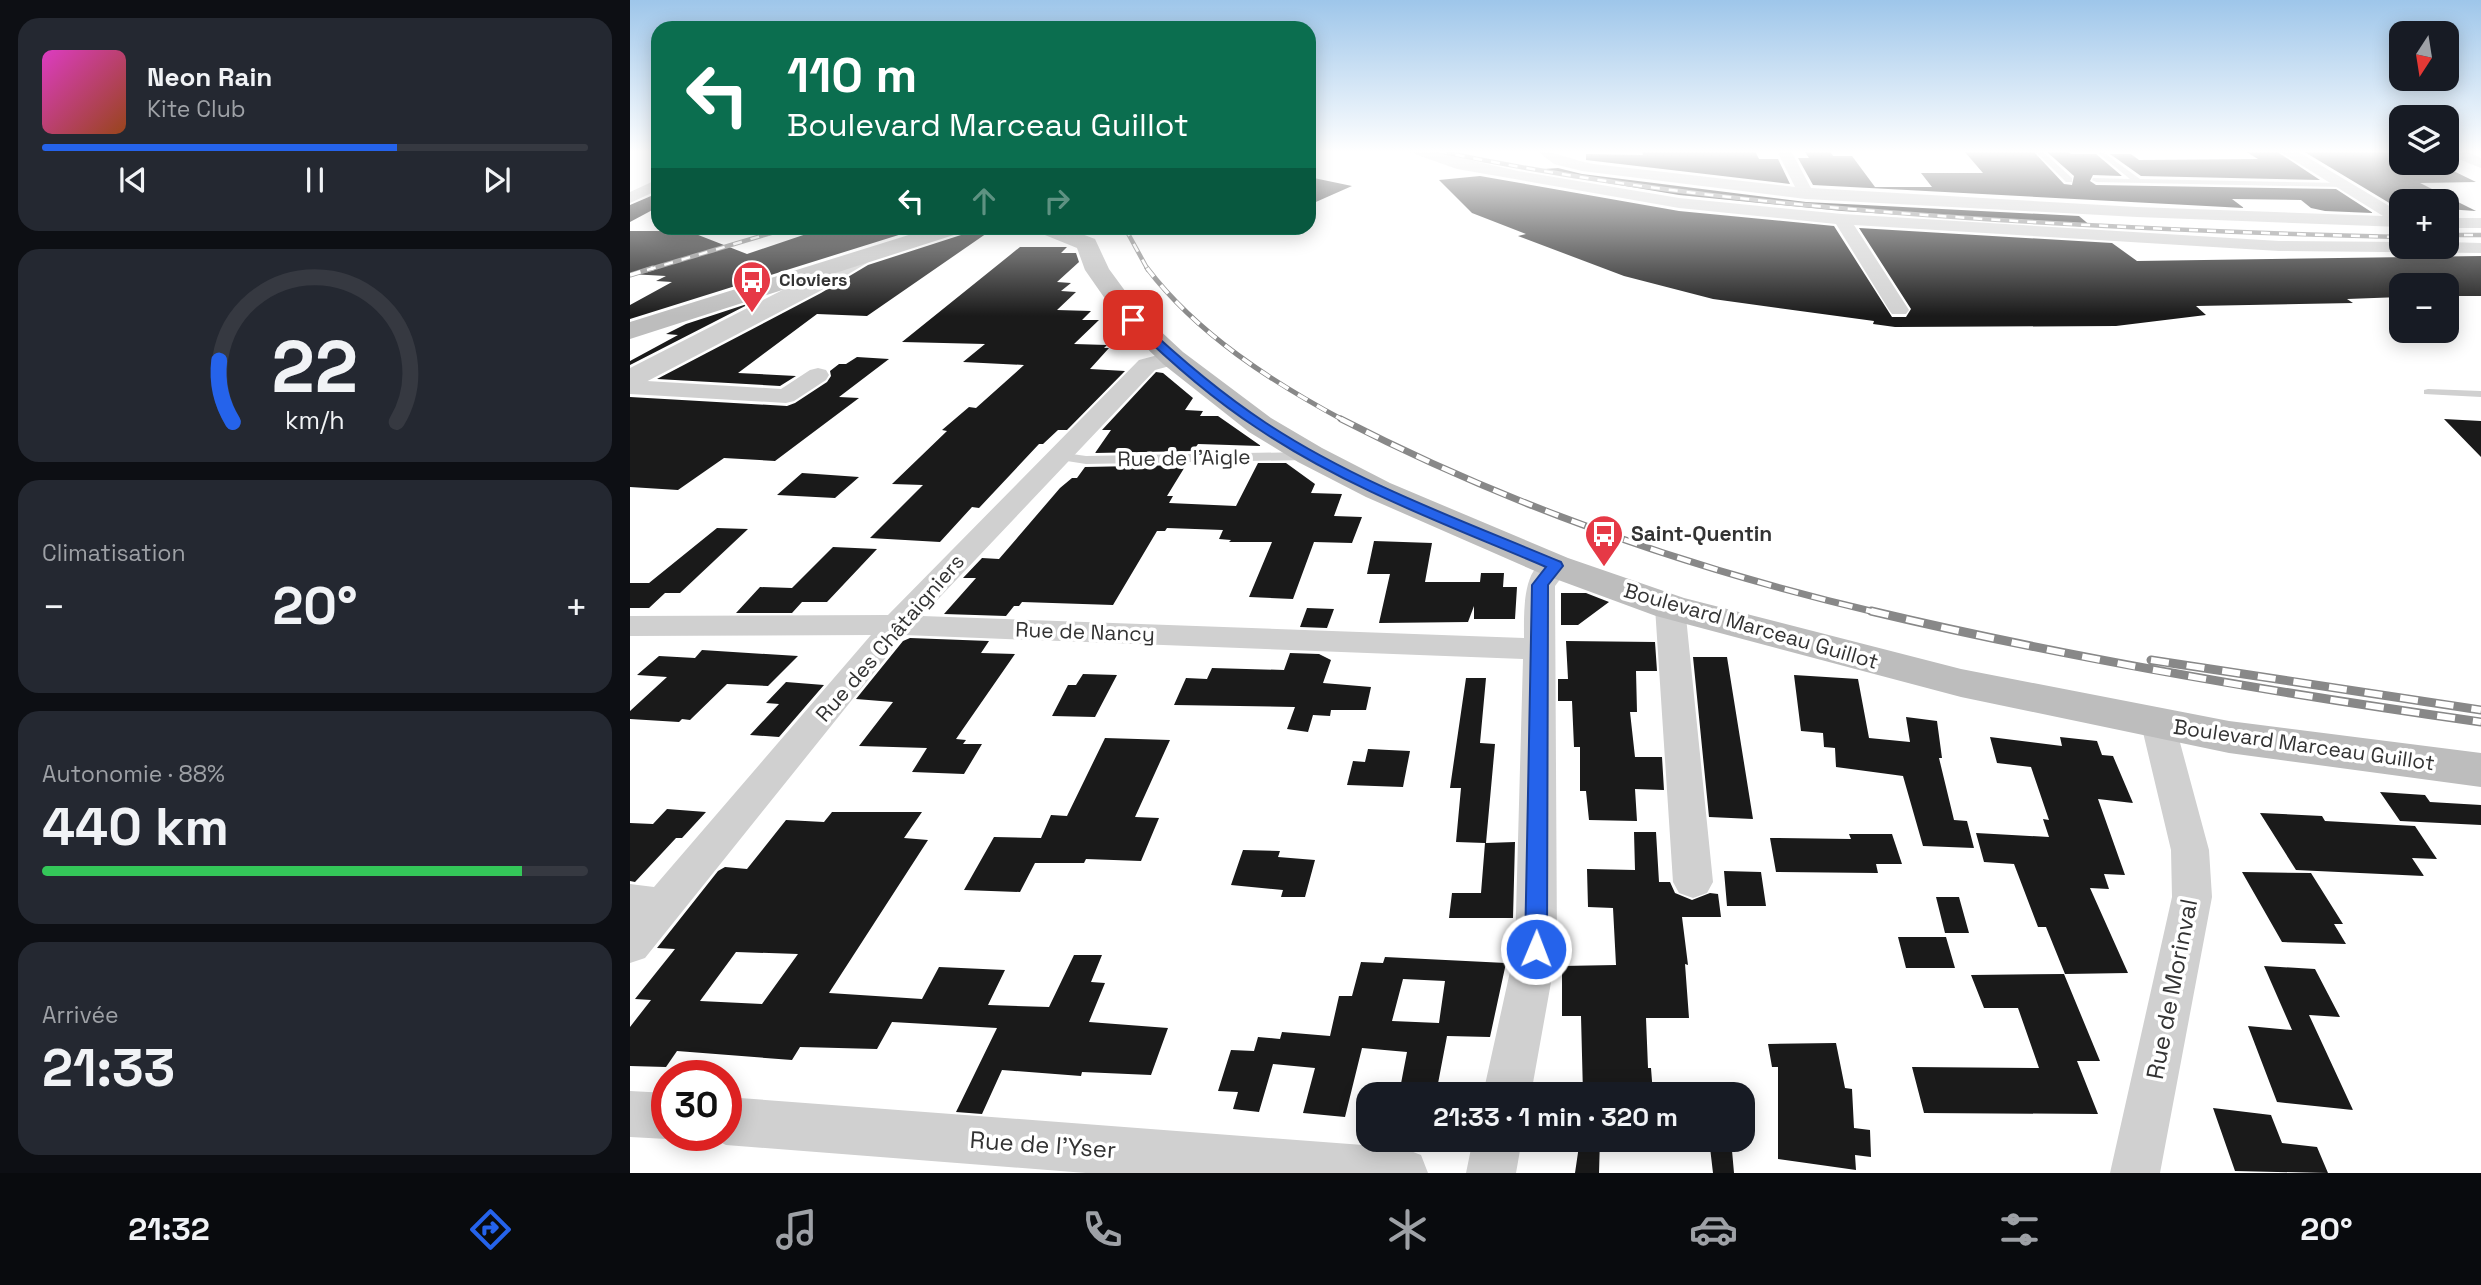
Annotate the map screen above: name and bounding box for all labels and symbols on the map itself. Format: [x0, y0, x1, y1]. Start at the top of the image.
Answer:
north arrow [2389, 21, 2459, 91]
bus stop icon: Cloviers [731, 259, 773, 314]
place label: Cloviers [779, 268, 848, 291]
pin [1103, 290, 1163, 350]
street label: Rue de l'Aigle [1117, 443, 1251, 472]
bus stop icon: Saint-Quentin [1583, 513, 1625, 568]
place label: Saint-Quentin [1631, 520, 1772, 547]
street label: Rue des Châtaigniers [809, 548, 970, 727]
street label: Boulevard Marceau Guillot [1621, 576, 1882, 675]
street label: Rue de Nancy [1015, 616, 1155, 647]
street label: Boulevard Marceau Guillot [2172, 713, 2436, 776]
street label: Rue de Morinval [2139, 896, 2204, 1082]
position arrow [1499, 912, 1573, 986]
speed limit sign: 30 [651, 1060, 742, 1151]
street label: Rue de l'Yser [969, 1124, 1117, 1165]

